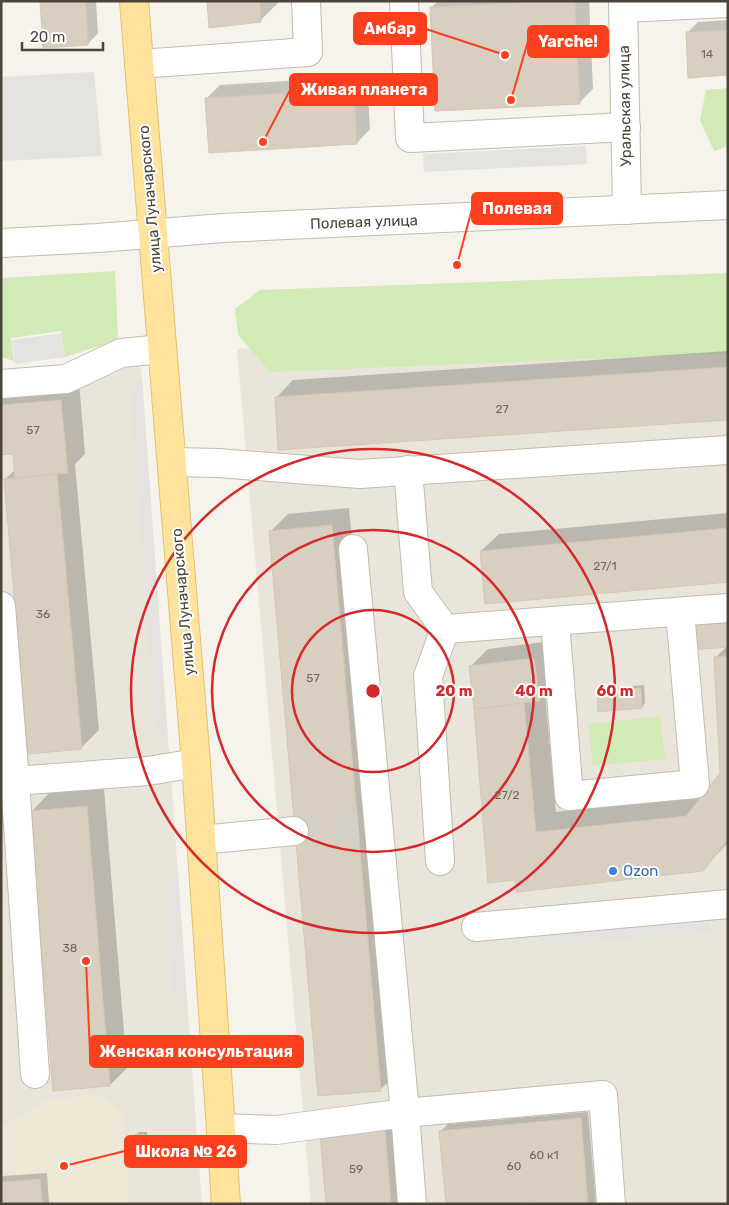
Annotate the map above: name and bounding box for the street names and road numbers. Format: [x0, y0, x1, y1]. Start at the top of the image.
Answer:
street label: Уральская улица [615, 45, 635, 167]
street label: улица Луначарского [135, 125, 165, 273]
street label: Полевая улица [310, 211, 418, 233]
street label: улица Луначарского [168, 528, 198, 676]

